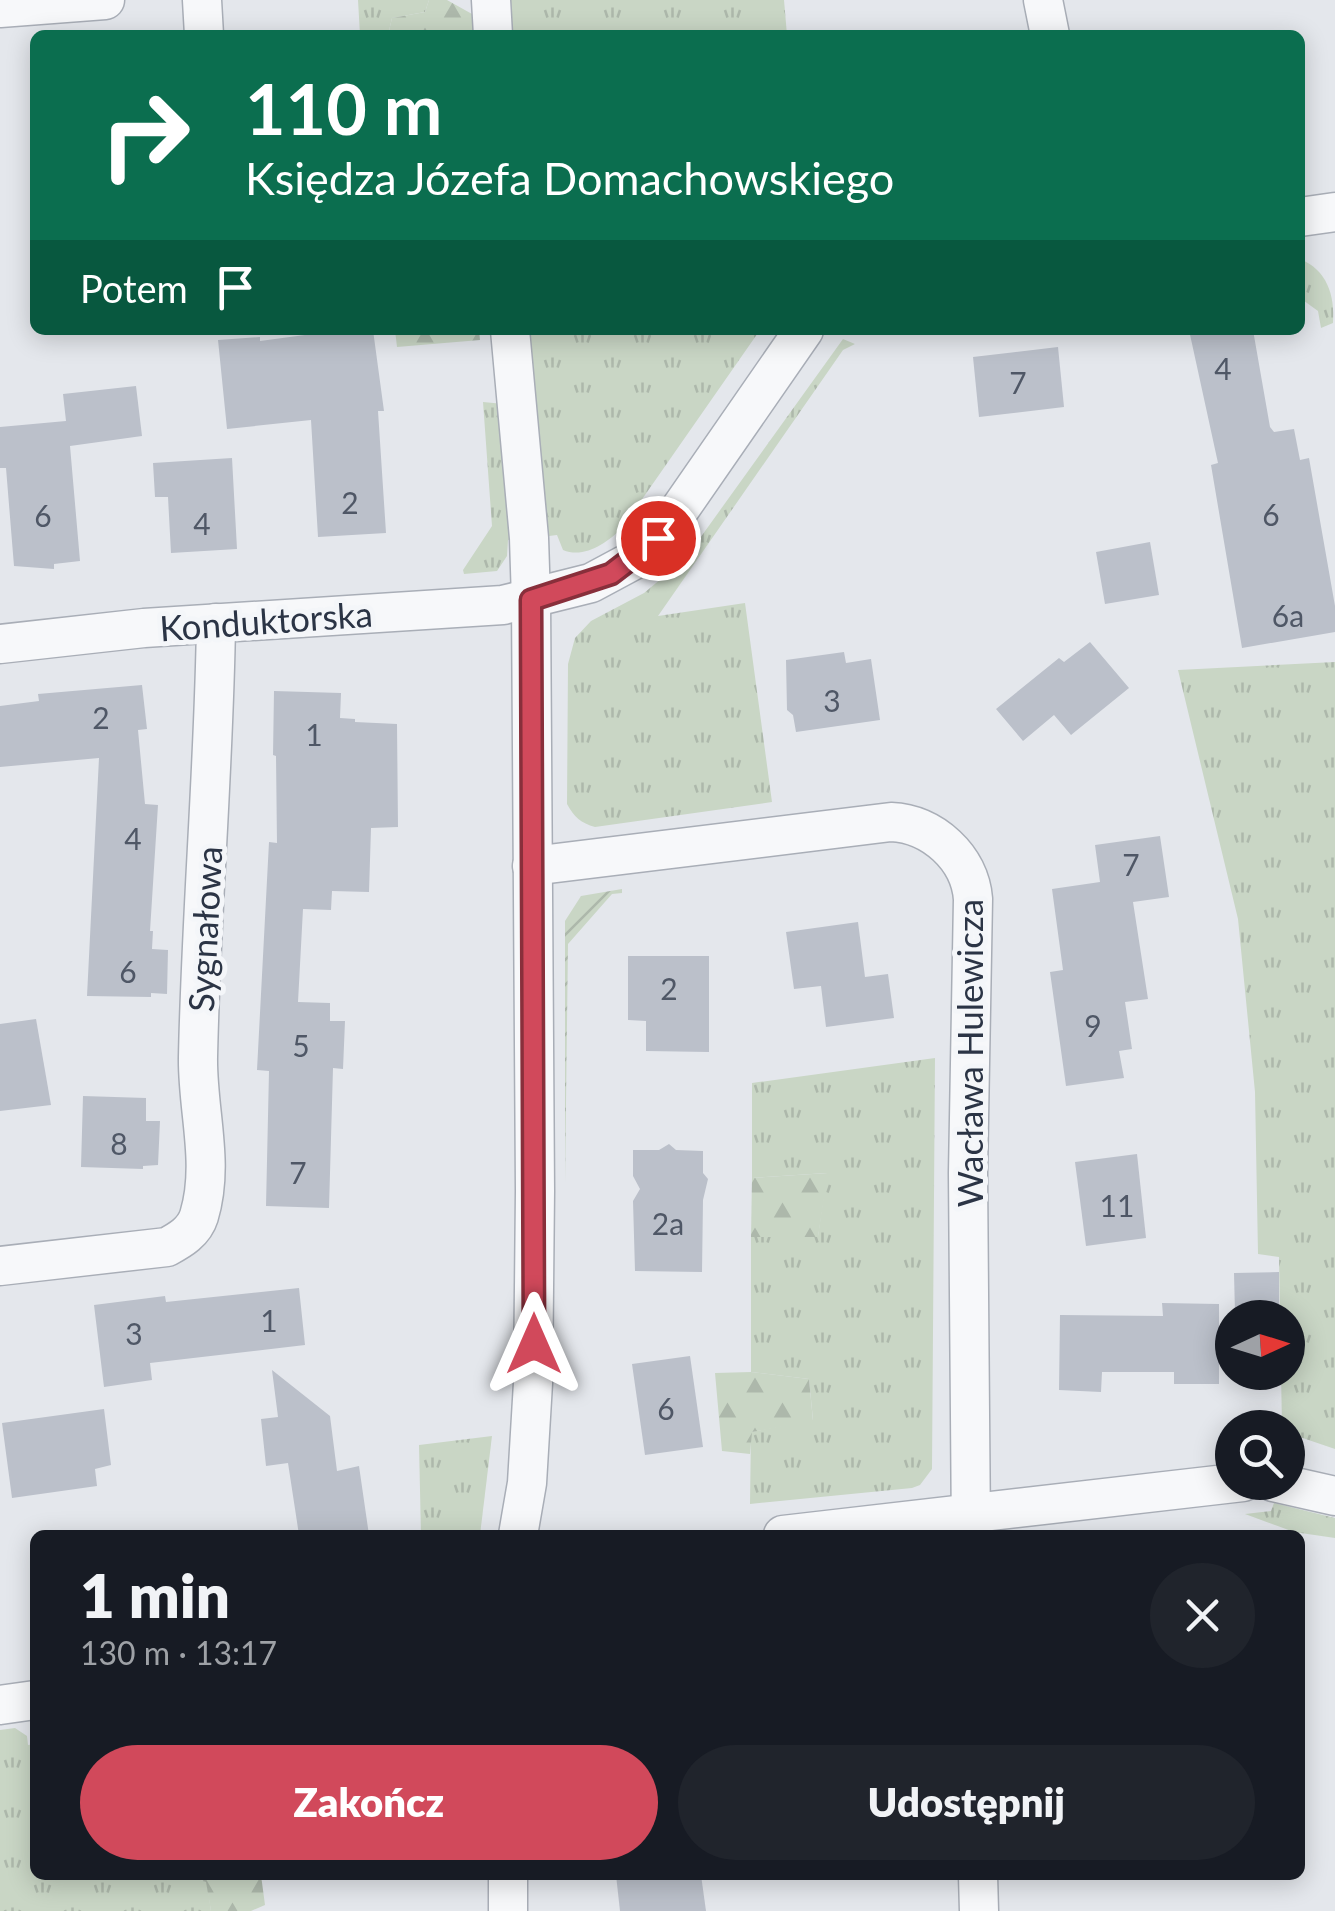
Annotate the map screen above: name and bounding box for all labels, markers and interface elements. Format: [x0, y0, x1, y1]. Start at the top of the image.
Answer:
text: 110 m [245, 66, 442, 150]
icon: right [80, 70, 210, 200]
text: Księdza Józefa Domachowskiego [245, 151, 894, 205]
icon: arrive [208, 260, 263, 315]
text: Potem [80, 265, 188, 311]
house number: 4 [1214, 350, 1232, 386]
house number: 7 [1009, 364, 1027, 400]
house number: 2 [341, 484, 359, 520]
pin [616, 496, 701, 581]
house number: 6 [1262, 496, 1280, 532]
house number: 6 [34, 497, 52, 533]
house number: 4 [193, 505, 211, 541]
icon: arrive [631, 511, 686, 566]
street label: Konduktorska [158, 592, 374, 648]
house number: 6a [1272, 597, 1304, 633]
house number: 3 [823, 682, 841, 718]
house number: 2 [92, 699, 110, 735]
house number: 1 [305, 716, 323, 752]
house number: 4 [124, 820, 142, 856]
street label: Sygnałowa [179, 845, 229, 1013]
house number: 7 [1122, 846, 1140, 882]
street label: Wacława Hulewicza [948, 899, 990, 1207]
house number: 6 [119, 953, 137, 989]
house number: 2 [660, 970, 678, 1006]
house number: 9 [1084, 1007, 1102, 1043]
house number: 5 [292, 1027, 310, 1063]
house number: 8 [110, 1125, 128, 1161]
house number: 7 [289, 1154, 307, 1190]
house number: 11 [1100, 1187, 1134, 1223]
house number: 2a [652, 1205, 684, 1241]
position arrow [482, 1292, 586, 1396]
north arrow [1215, 1300, 1305, 1390]
map controls [1215, 1300, 1305, 1500]
house number: 1 [260, 1302, 278, 1338]
house number: 3 [125, 1315, 143, 1351]
house number: 6 [657, 1390, 675, 1426]
button: search [1215, 1410, 1305, 1500]
text: 1 min [80, 1559, 230, 1631]
button: close [1150, 1563, 1255, 1668]
text: 130 m · 13:17 [80, 1633, 277, 1672]
button: Zakończ [80, 1745, 658, 1860]
button: Udostępnij [678, 1745, 1255, 1860]

